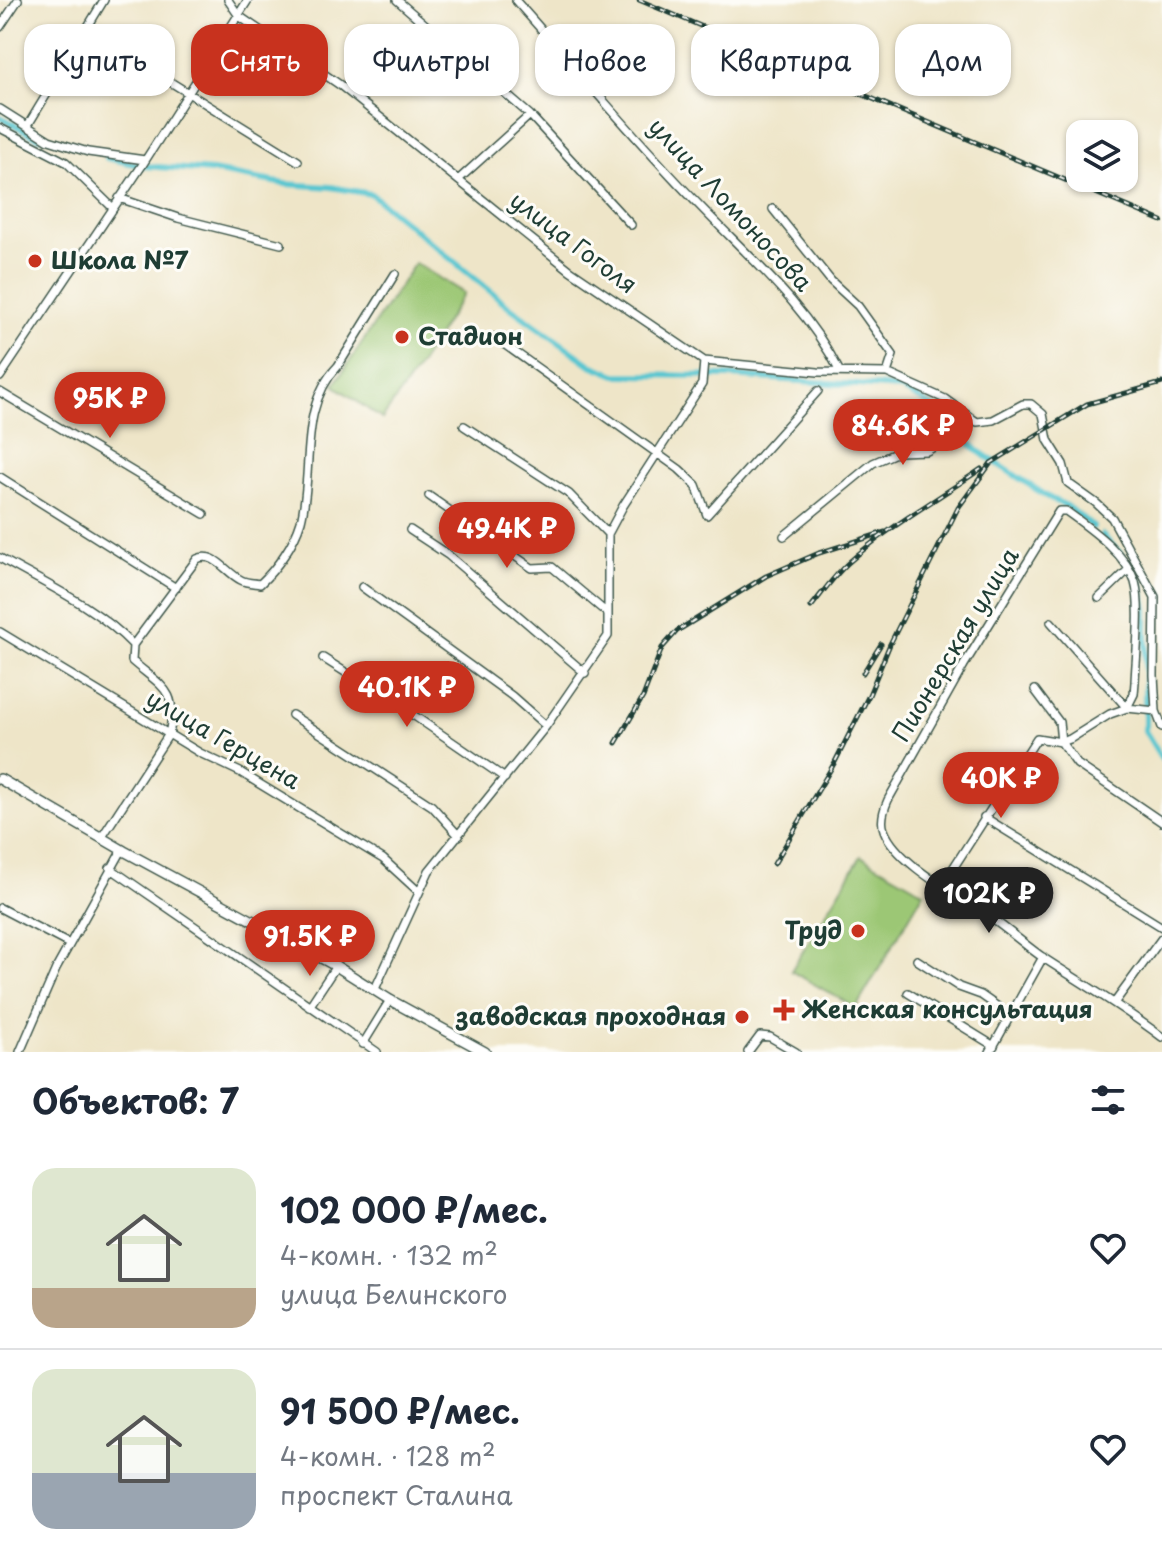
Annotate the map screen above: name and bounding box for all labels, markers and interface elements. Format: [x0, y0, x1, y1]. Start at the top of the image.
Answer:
chip: Купить [24, 24, 175, 96]
chip: Снять [191, 24, 328, 96]
chip: Фильтры [344, 24, 519, 96]
chip: Новое [535, 24, 675, 96]
chip: Квартира [691, 24, 879, 96]
chip: Дом [895, 24, 1011, 96]
street label: улица Ломоносова [641, 109, 822, 299]
map controls [1066, 120, 1138, 192]
button: layers [1066, 120, 1138, 192]
street label: улица Гоголя [503, 182, 645, 301]
place label: Школа №7 [51, 241, 189, 277]
marker: Школа №7 [26, 252, 44, 270]
place label: Стадион [418, 317, 523, 353]
marker: Стадион [393, 328, 411, 346]
pin: 95K ₽ [54, 372, 166, 440]
text: 95K ₽ [72, 378, 148, 417]
pin: 84.6K ₽ [829, 399, 977, 467]
text: 84.6K ₽ [851, 405, 955, 444]
pin: 49.4K ₽ [433, 502, 581, 570]
text: 49.4K ₽ [457, 508, 557, 547]
street label: Пионерская улица [882, 540, 1027, 748]
pin: 40.1K ₽ [333, 661, 481, 729]
text: 40.1K ₽ [357, 667, 457, 706]
street label: улица Герцена [140, 679, 308, 797]
pin: 40K ₽ [945, 752, 1057, 820]
text: 40K ₽ [961, 758, 1041, 797]
pin: 102K ₽ [924, 867, 1054, 935]
text: 102K ₽ [942, 873, 1036, 912]
pin: 91.5K ₽ [236, 910, 384, 978]
place label: Труд [785, 911, 842, 947]
text: 91.5K ₽ [263, 916, 357, 955]
marker: Труд [849, 922, 867, 940]
place label: Женская консультация [801, 990, 1093, 1026]
place label: заводская проходная [455, 997, 726, 1033]
marker: Женская консультация [773, 999, 795, 1021]
marker: заводская проходная [733, 1008, 751, 1026]
text: Объектов: 7 [32, 1074, 239, 1126]
icon: filters [1086, 1078, 1130, 1122]
text: 102 000 ₽/мес. [280, 1183, 548, 1235]
icon: home [96, 1200, 192, 1296]
icon: heart [1086, 1226, 1130, 1270]
text: 4-комн. · 132 m² [280, 1235, 498, 1274]
text: улица Белинского [280, 1274, 507, 1313]
text: 91 500 ₽/мес. [280, 1384, 520, 1436]
icon: home [96, 1401, 192, 1497]
icon: heart [1086, 1427, 1130, 1471]
text: 4-комн. · 128 m² [280, 1436, 496, 1475]
text: проспект Сталина [280, 1475, 513, 1514]

